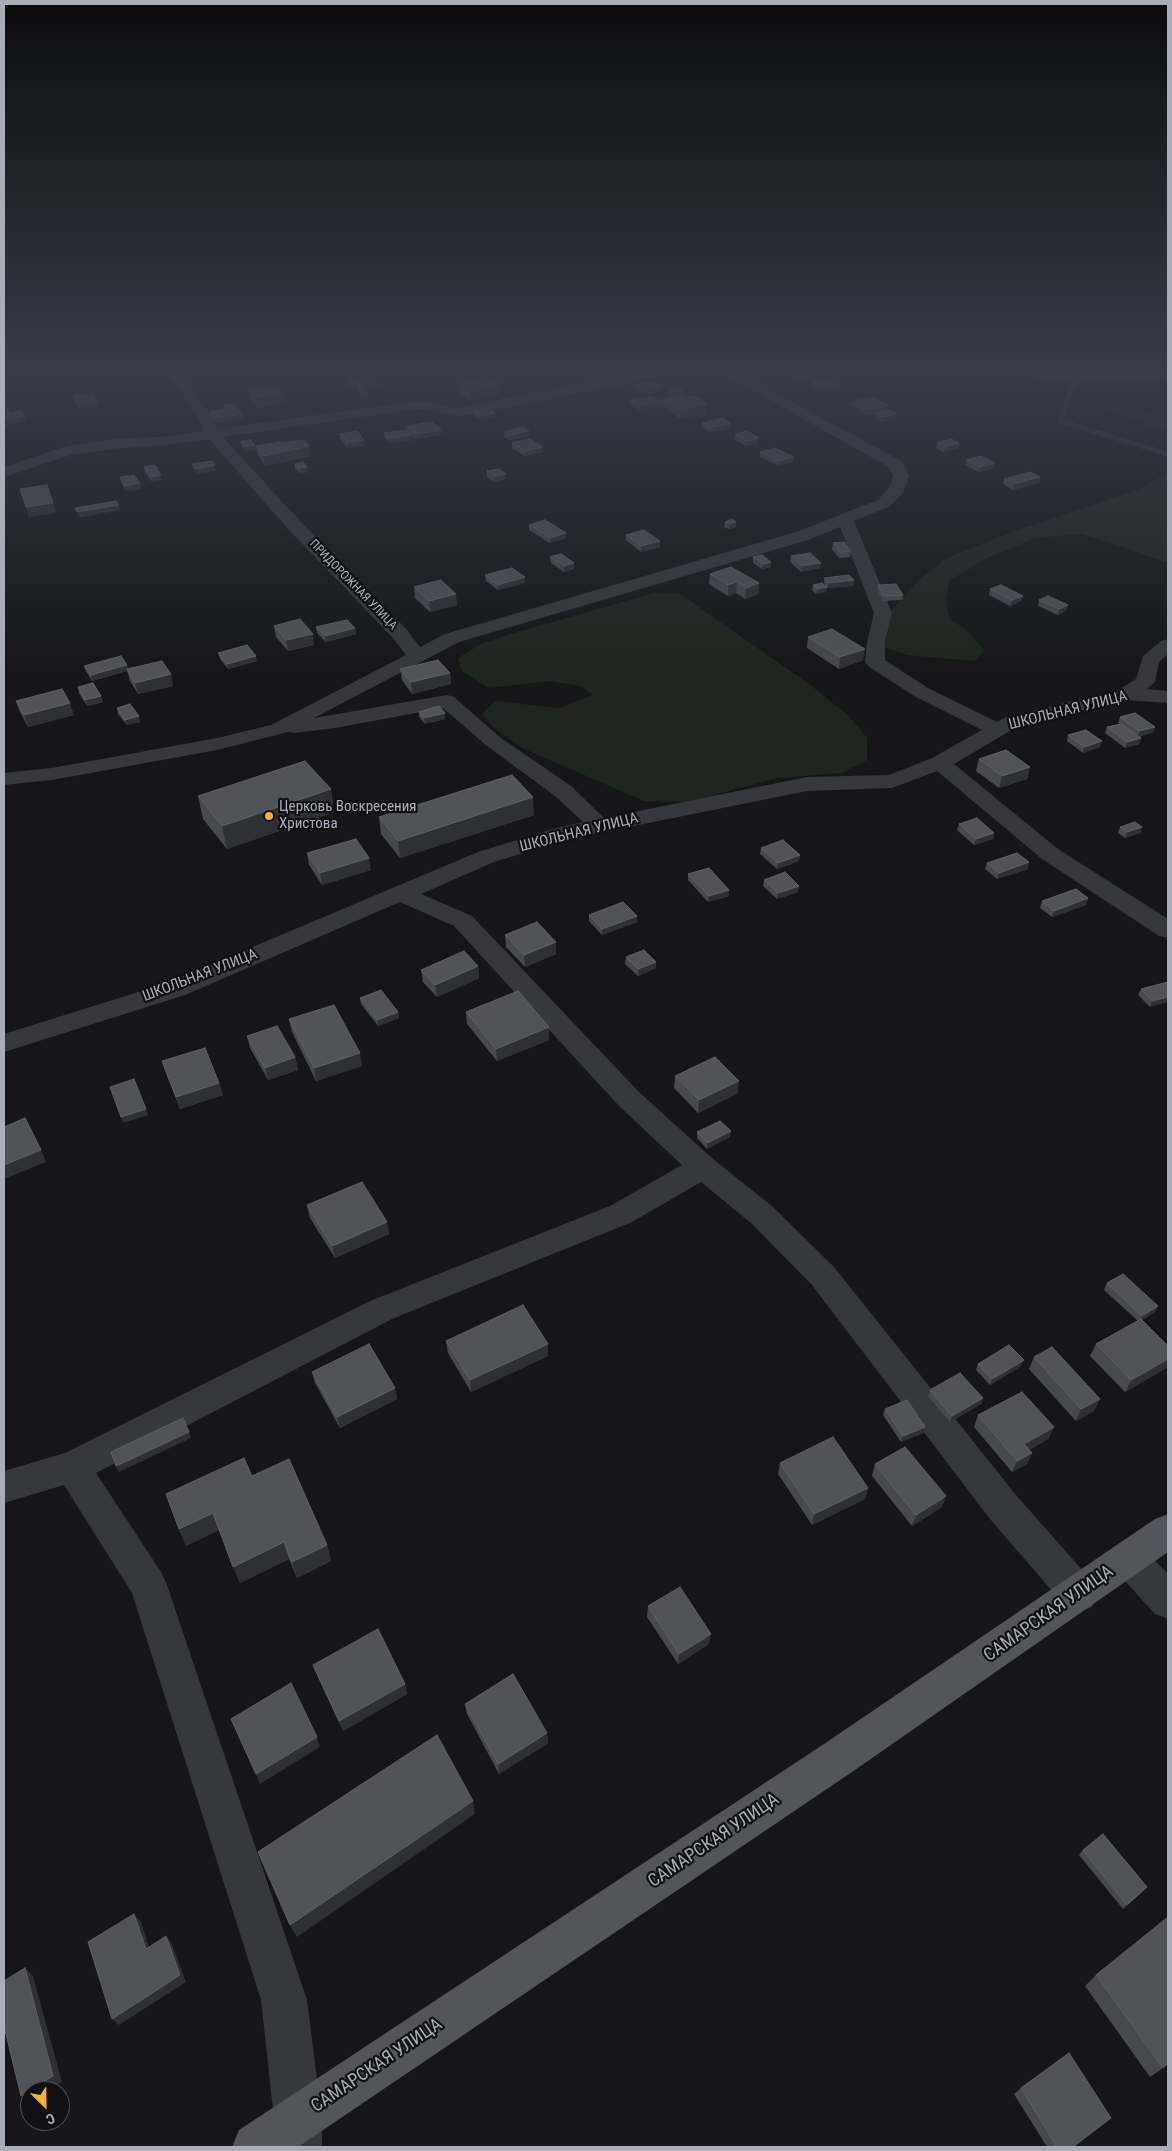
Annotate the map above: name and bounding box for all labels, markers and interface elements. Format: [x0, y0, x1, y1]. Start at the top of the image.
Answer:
street label: ПРИДОРОЖНАЯ УЛИЦА [306, 537, 400, 633]
street label: ШКОЛЬНАЯ УЛИЦА [1007, 688, 1129, 734]
place label: Церковь Воскресения Христова [279, 798, 417, 833]
marker: Церковь Воскресения Христова [263, 810, 275, 822]
street label: ШКОЛЬНАЯ УЛИЦА [518, 810, 640, 856]
street label: ШКОЛЬНАЯ УЛИЦА [140, 946, 260, 1006]
street label: САМАРСКАЯ УЛИЦА [980, 1561, 1118, 1667]
street label: САМАРСКАЯ УЛИЦА [644, 1789, 784, 1893]
street label: САМАРСКАЯ УЛИЦА [307, 2014, 447, 2118]
north arrow [20, 2081, 70, 2131]
text: С [44, 2110, 57, 2128]

